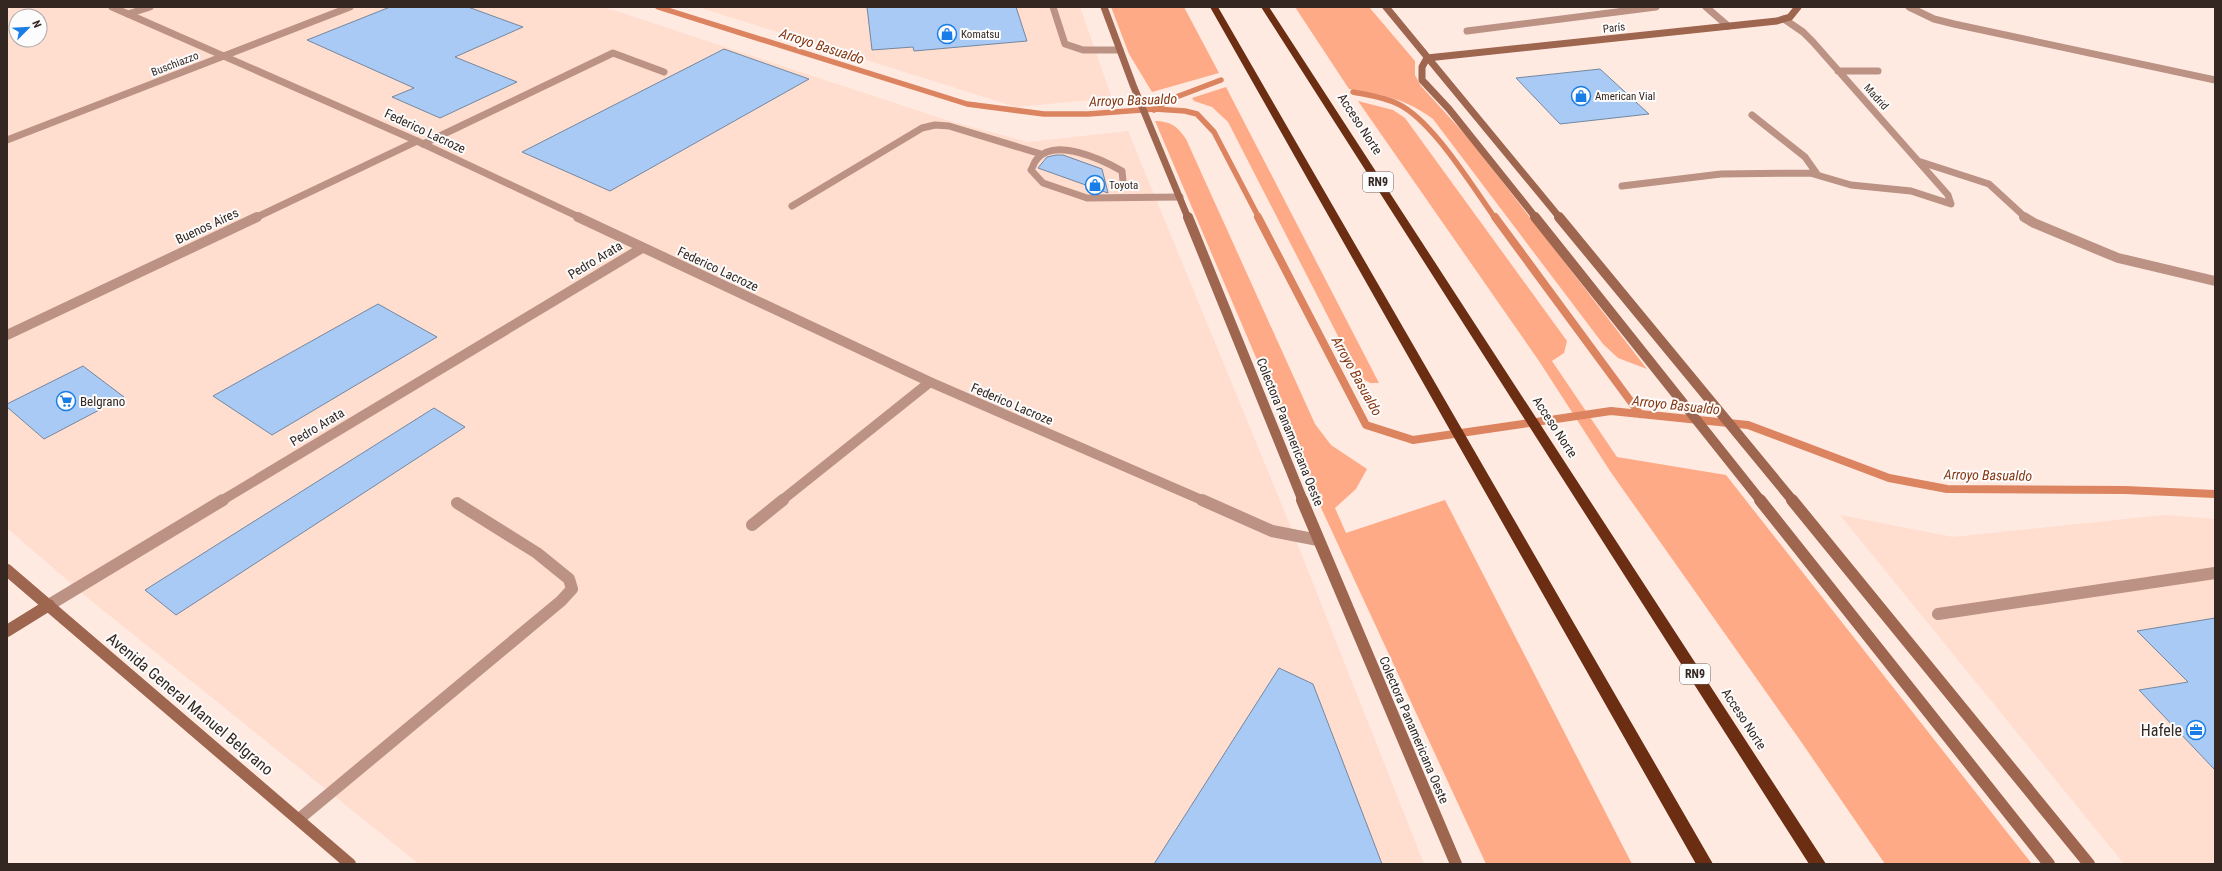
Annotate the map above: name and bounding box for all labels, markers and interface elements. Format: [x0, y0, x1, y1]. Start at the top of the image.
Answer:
north arrow [8, 8, 48, 48]
text: N [29, 18, 44, 30]
street label: París [1602, 20, 1626, 36]
shop icon: Komatsu [936, 23, 958, 45]
water label: Arroyo Basualdo [777, 24, 867, 67]
place label: Komatsu [961, 28, 1000, 41]
street label: Buschiazzo [150, 49, 201, 79]
street label: Madrid [1861, 81, 1891, 113]
shop icon: American Vial [1570, 85, 1592, 107]
water label: Arroyo Basualdo [1088, 90, 1177, 110]
place label: American Vial [1595, 90, 1655, 103]
street label: Acceso Norte [1335, 91, 1385, 157]
street label: Federico Lacroze [382, 106, 468, 156]
road number: RN9 [1363, 172, 1393, 192]
shop icon: Toyota [1084, 174, 1106, 196]
place label: Toyota [1109, 179, 1138, 192]
street label: Buenos Aires [173, 205, 241, 247]
street label: Pedro Arata [565, 238, 625, 282]
street label: Federico Lacroze [675, 244, 761, 294]
water label: Arroyo Basualdo [1328, 333, 1385, 419]
street label: Colectora Panamericana Oeste [1253, 356, 1327, 508]
street label: Federico Lacroze [969, 380, 1055, 428]
supermarket icon: Belgrano [55, 390, 77, 412]
water label: Arroyo Basualdo [1630, 392, 1721, 418]
place label: Belgrano [80, 394, 125, 409]
street label: Acceso Norte [1530, 394, 1580, 460]
street label: Pedro Arata [287, 405, 347, 449]
water label: Arroyo Basualdo [1943, 466, 2032, 484]
street label: Avenida General Manuel Belgrano [103, 629, 277, 779]
street label: Colectora Panamericana Oeste [1376, 654, 1452, 806]
road number: RN9 [1680, 664, 1710, 684]
street label: Acceso Norte [1719, 686, 1769, 752]
office icon: Hafele [2185, 719, 2207, 741]
place label: Hafele [2141, 721, 2182, 740]

